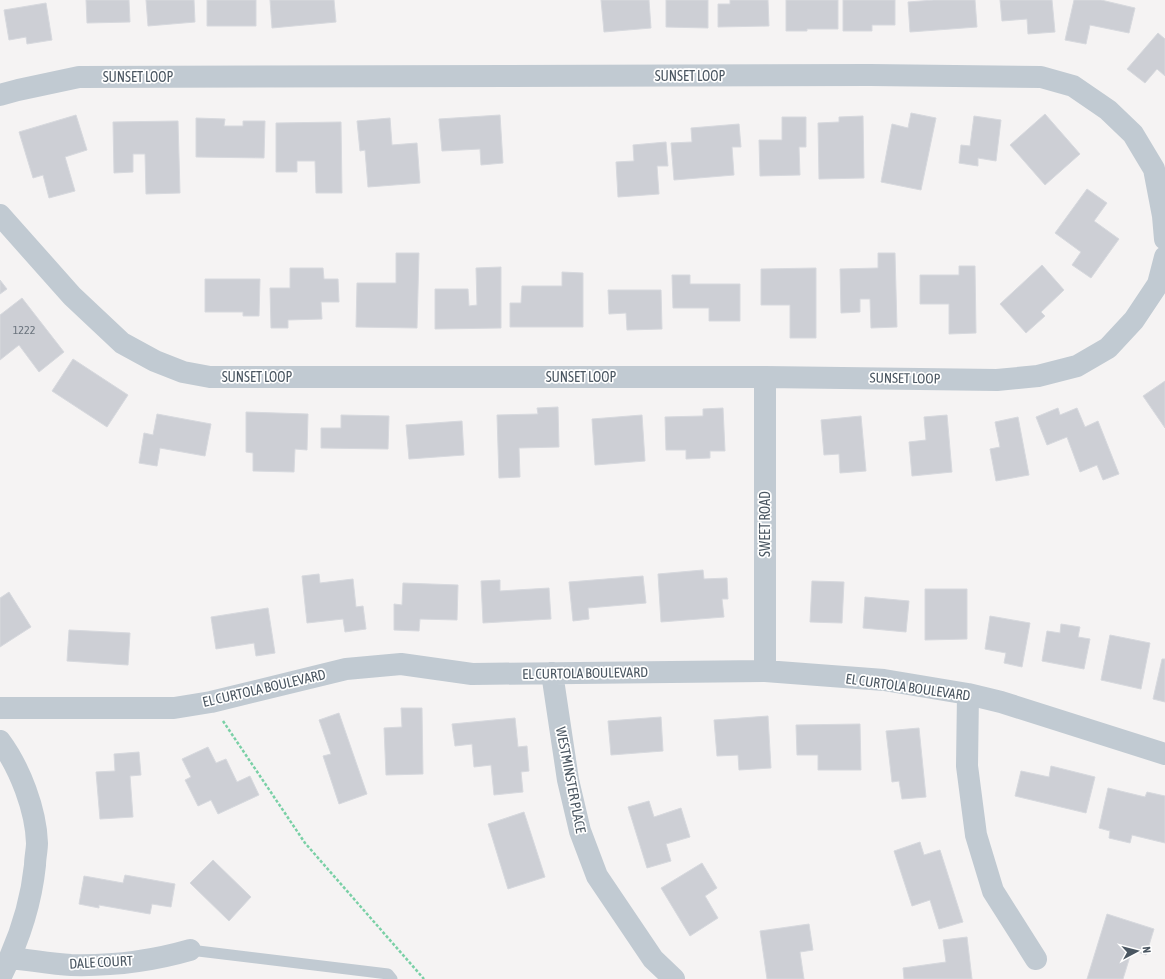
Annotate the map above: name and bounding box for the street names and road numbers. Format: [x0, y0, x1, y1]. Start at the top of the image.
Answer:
street label: SUNSET LOOP [655, 68, 725, 84]
street label: SUNSET LOOP [103, 69, 173, 85]
street label: SUNSET LOOP [222, 369, 292, 385]
street label: SUNSET LOOP [546, 369, 616, 385]
street label: SUNSET LOOP [870, 369, 941, 387]
street label: SWEET ROAD [757, 491, 773, 557]
street label: EL CURTOLA BOULEVARD [522, 664, 648, 682]
street label: EL CURTOLA BOULEVARD [201, 666, 327, 710]
street label: EL CURTOLA BOULEVARD [845, 670, 972, 704]
street label: WESTMINSTER PLACE [553, 726, 589, 834]
street label: DALE COURT [69, 952, 133, 972]

